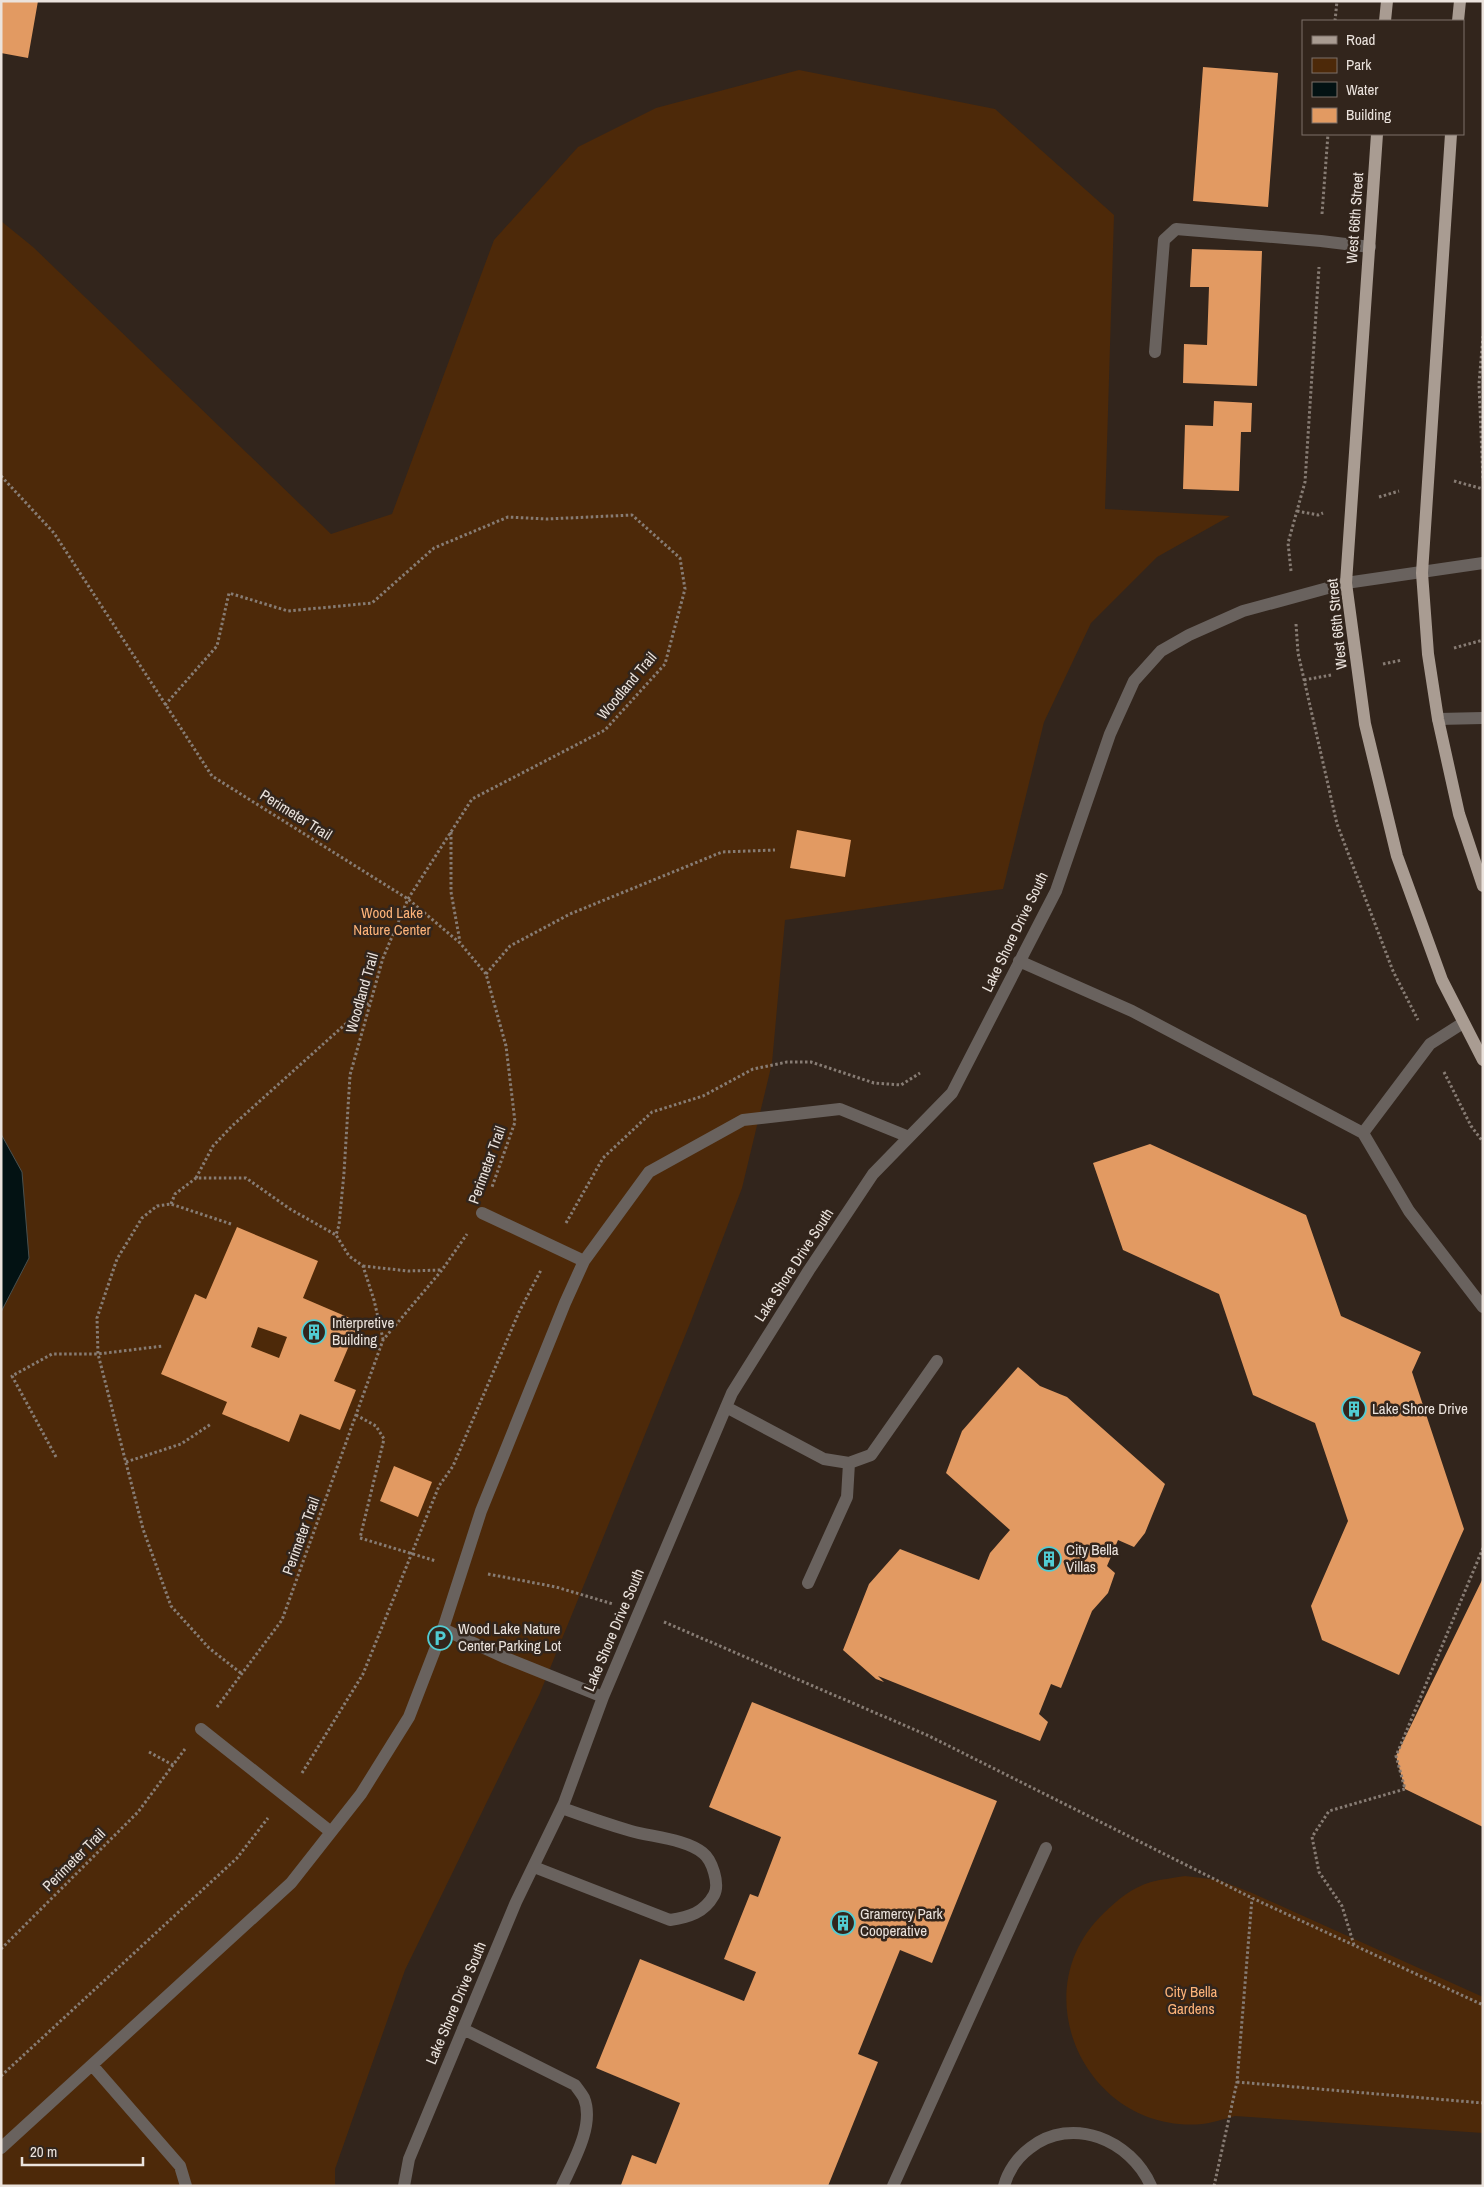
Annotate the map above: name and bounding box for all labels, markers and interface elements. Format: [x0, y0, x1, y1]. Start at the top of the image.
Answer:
legend [1302, 20, 1464, 135]
text: Road [1346, 29, 1375, 50]
text: Park [1346, 54, 1372, 75]
text: Water [1346, 79, 1378, 100]
text: Building [1346, 104, 1391, 125]
street label: West 66th Street [1341, 171, 1368, 264]
street label: West 66th Street [1321, 577, 1352, 671]
street label: Woodland Trail [592, 647, 661, 724]
street label: Perimeter Trail [256, 784, 336, 845]
street label: Lake Shore Drive South [976, 868, 1053, 995]
park label: Wood Lake Nature Center [353, 902, 431, 940]
street label: Woodland Trail [340, 950, 383, 1035]
street label: Perimeter Trail [463, 1123, 510, 1207]
street label: Lake Shore Drive South [749, 1204, 838, 1325]
place label: Interpretive Building [332, 1312, 394, 1350]
building icon: Interpretive Building [301, 1319, 327, 1345]
building icon: Lake Shore Drive [1341, 1396, 1367, 1422]
place label: Lake Shore Drive [1372, 1398, 1468, 1419]
street label: Perimeter Trail [277, 1494, 324, 1578]
place label: City Bella Villas [1066, 1539, 1119, 1577]
building icon: City Bella Villas [1036, 1546, 1062, 1572]
street label: Lake Shore Drive South [578, 1565, 649, 1694]
place label: Wood Lake Nature Center Parking Lot [458, 1618, 562, 1656]
parking icon: Wood Lake Nature Center Parking Lot [427, 1625, 453, 1651]
street label: Perimeter Trail [37, 1823, 110, 1896]
place label: Gramercy Park Cooperative [860, 1903, 944, 1941]
building icon: Gramercy Park Cooperative [830, 1910, 856, 1936]
street label: Lake Shore Drive South [420, 1938, 491, 2067]
park label: City Bella Gardens [1165, 1981, 1217, 2019]
scale bar [22, 2134, 144, 2166]
text: 20 m [30, 2141, 57, 2162]

